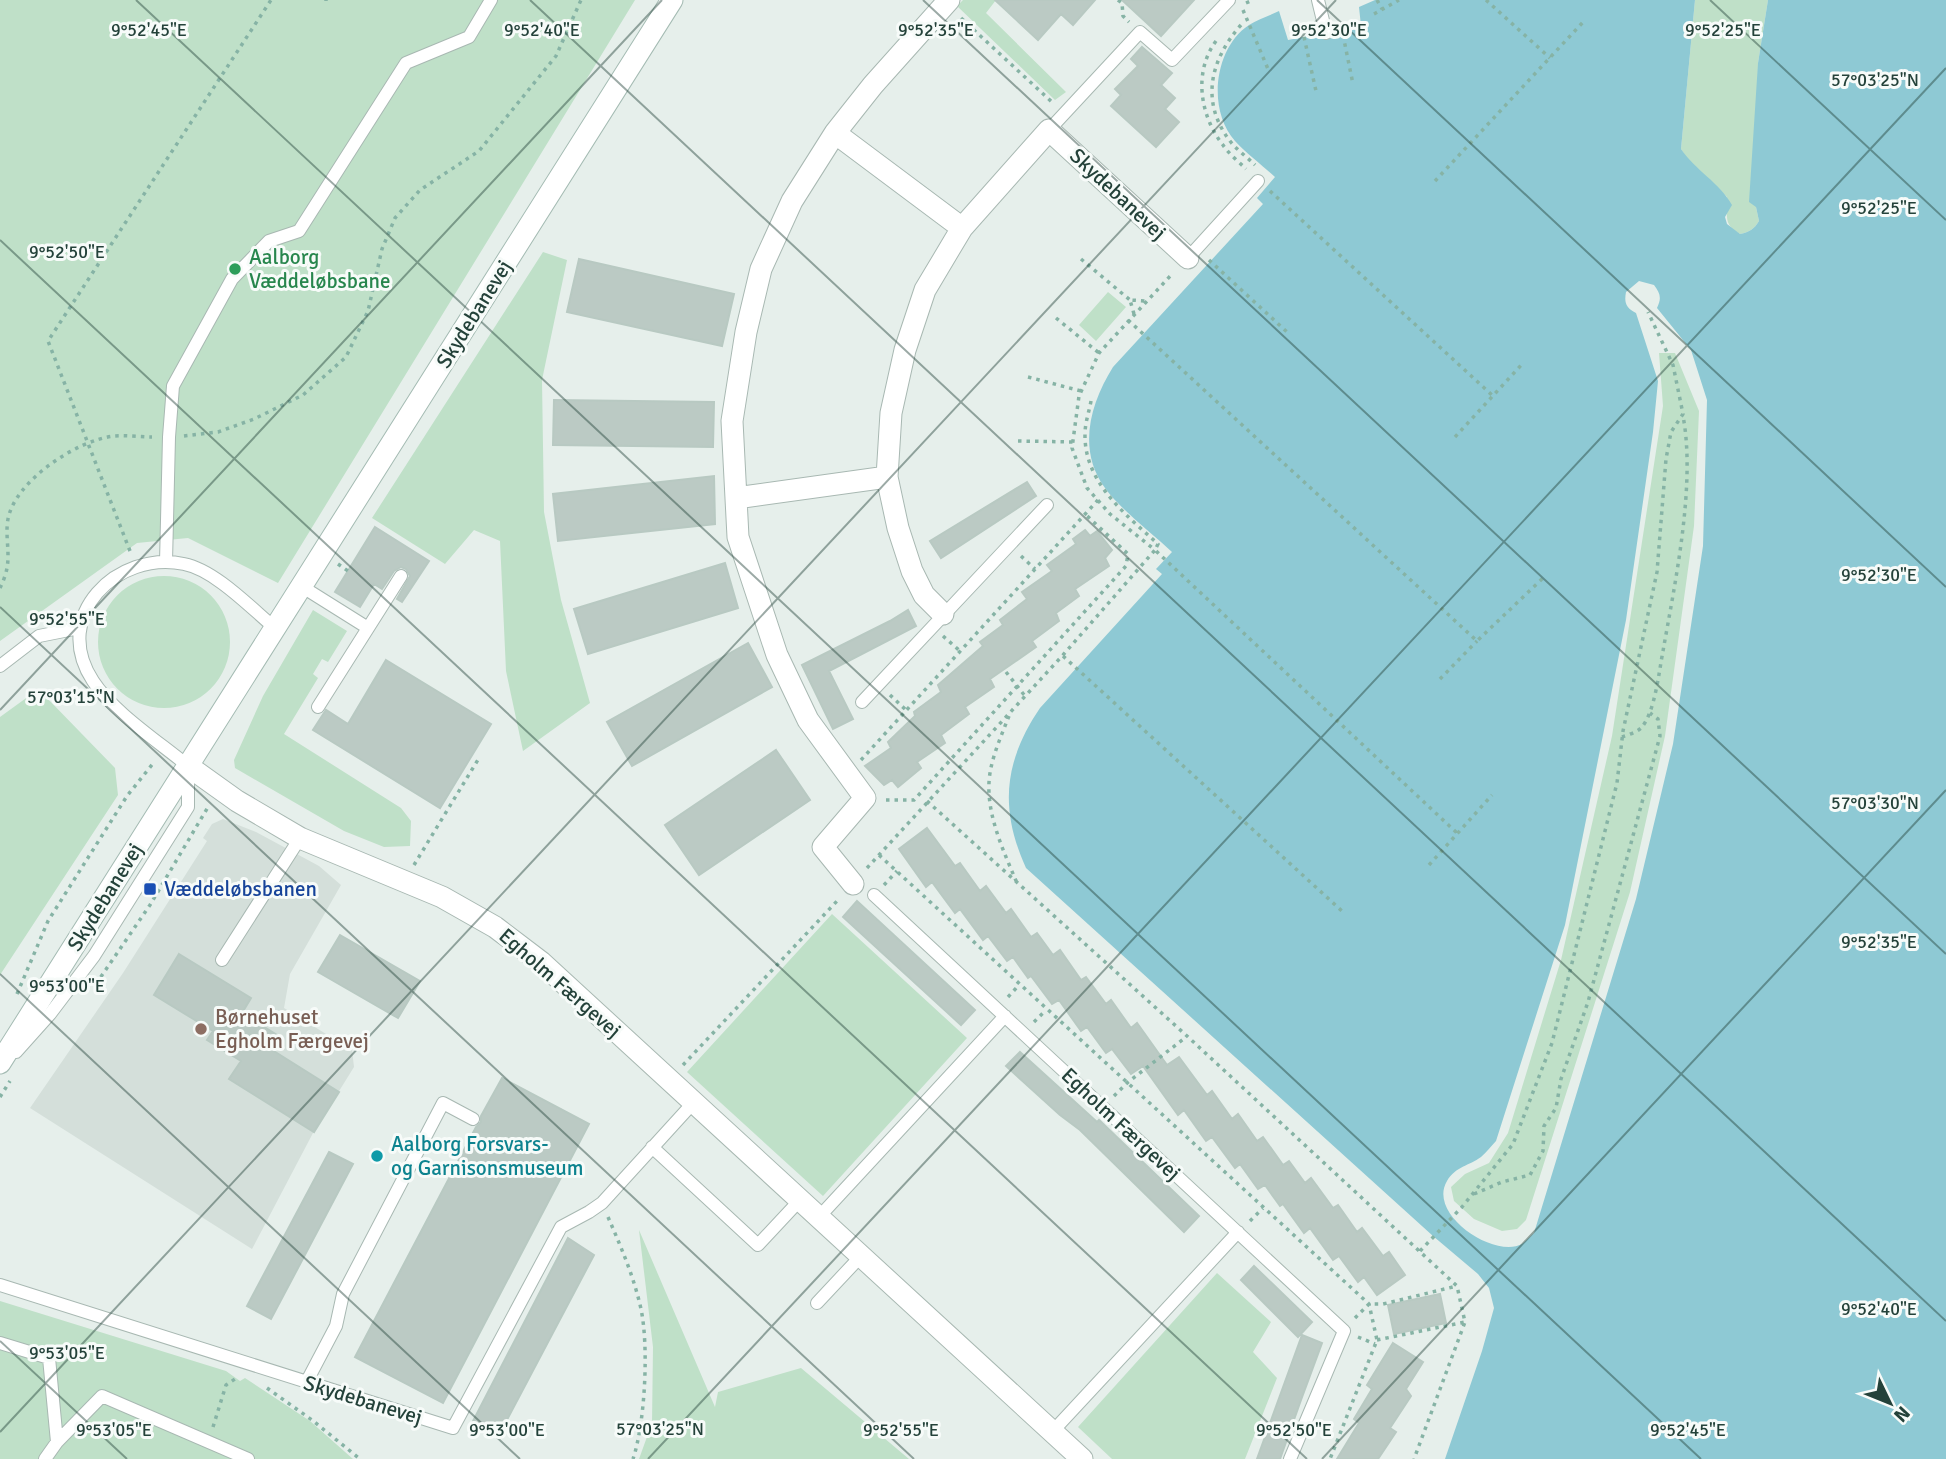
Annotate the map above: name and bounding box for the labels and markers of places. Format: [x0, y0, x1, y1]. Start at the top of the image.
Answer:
place label: Aalborg Væddeløbsbane [249, 244, 391, 294]
marker: Aalborg Væddeløbsbane [227, 261, 243, 277]
place label: Væddeløbsbanen [164, 876, 317, 902]
marker: Væddeløbsbanen [142, 881, 158, 897]
place label: Børnehuset Egholm Færgevej [215, 1004, 369, 1054]
marker: Børnehuset Egholm Færgevej [193, 1021, 209, 1037]
place label: Aalborg Forsvars- og Garnisonsmuseum [391, 1131, 584, 1181]
marker: Aalborg Forsvars- og Garnisonsmuseum [369, 1148, 385, 1164]

